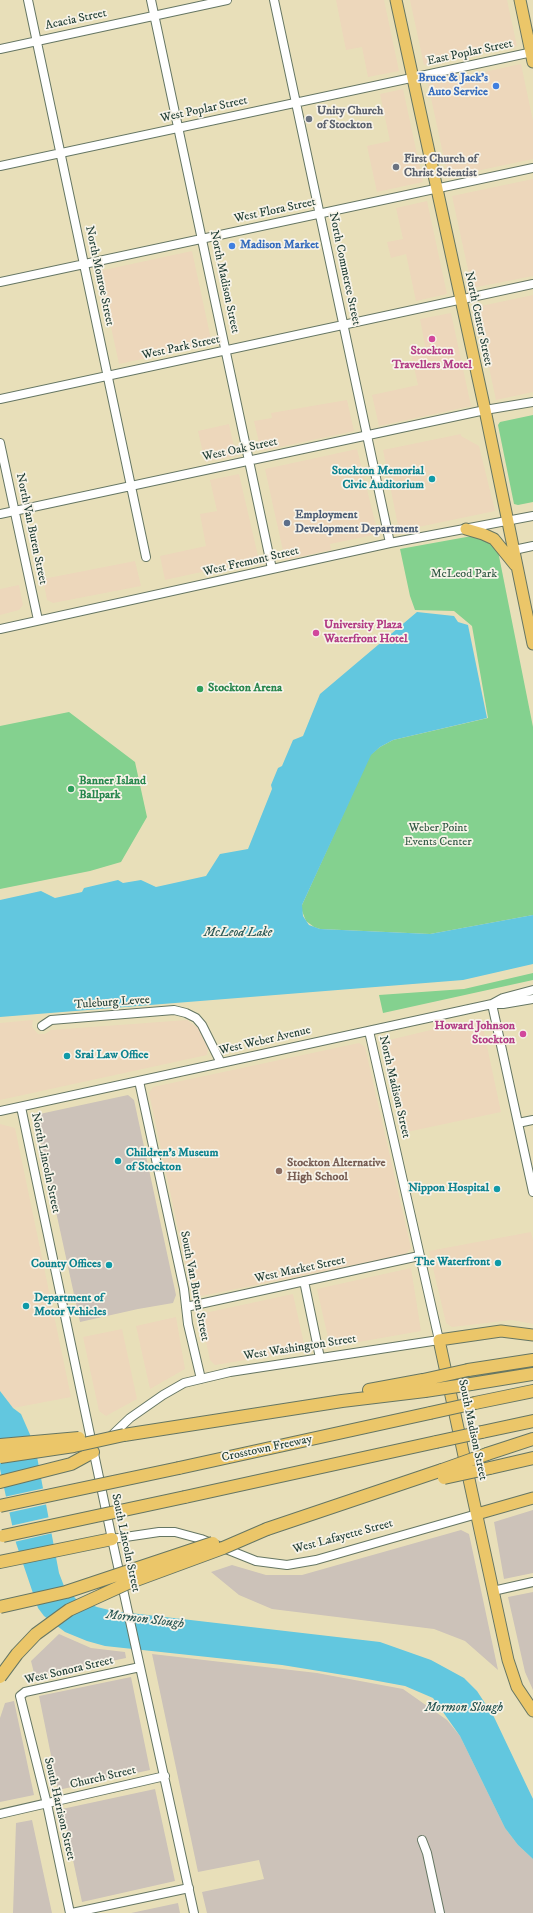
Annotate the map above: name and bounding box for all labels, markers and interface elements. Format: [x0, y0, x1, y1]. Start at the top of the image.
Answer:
street label: Acacia Street [44, 6, 108, 34]
street label: East Poplar Street [426, 37, 514, 69]
place label: Bruce & Jack's Auto Service [418, 72, 488, 100]
marker: Bruce & Jack's Auto Service [491, 81, 501, 91]
street label: West Poplar Street [159, 94, 249, 126]
place label: Unity Church of Stockton [317, 105, 383, 133]
marker: Unity Church of Stockton [304, 114, 314, 124]
place label: First Church of Christ Scientist [404, 153, 477, 181]
marker: First Church of Christ Scientist [391, 162, 401, 172]
street label: West Flora Street [233, 195, 317, 227]
street label: North Commerce Street [325, 211, 363, 327]
street label: North Monroe Street [81, 225, 117, 327]
street label: North Madison Street [206, 229, 242, 335]
place label: Madison Market [240, 239, 319, 253]
marker: Madison Market [227, 241, 237, 251]
street label: North Center Street [461, 271, 495, 367]
street label: West Park Street [141, 333, 221, 363]
marker: Stockton Travellers Motel [427, 334, 437, 344]
place label: Stockton Travellers Motel [392, 345, 472, 373]
street label: West Oak Street [201, 435, 279, 465]
place label: Stockton Memorial Civic Auditorium [332, 465, 424, 493]
street label: North Van Buren Street [12, 472, 50, 586]
marker: Stockton Memorial Civic Auditorium [427, 474, 437, 484]
place label: Employment Development Department [295, 509, 418, 537]
marker: Employment Development Department [282, 518, 292, 528]
street label: West Fremont Street [202, 544, 300, 580]
park label: McLeod Park [431, 568, 497, 582]
place label: University Plaza Waterfront Hotel [324, 619, 408, 647]
marker: University Plaza Waterfront Hotel [311, 628, 321, 638]
place label: Stockton Arena [208, 682, 282, 696]
marker: Stockton Arena [195, 684, 205, 694]
place label: Banner Island Ballpark [79, 775, 146, 803]
marker: Banner Island Ballpark [66, 784, 76, 794]
park label: Weber Point Events Center [404, 822, 472, 850]
water label: McLeod Lake [204, 925, 272, 941]
street label: Tuleburg Levee [74, 993, 150, 1013]
place label: Howard Johnson Stockton [435, 1020, 515, 1048]
street label: West Weber Avenue [218, 1023, 312, 1059]
marker: Howard Johnson Stockton [518, 1029, 528, 1039]
street label: North Madison Street [375, 1034, 413, 1140]
place label: Srai Law Office [75, 1049, 148, 1063]
marker: Srai Law Office [62, 1051, 72, 1061]
street label: North Lincoln Street [27, 1111, 63, 1215]
place label: Children's Museum of Stockton [126, 1147, 218, 1175]
marker: Children's Museum of Stockton [113, 1156, 123, 1166]
place label: Stockton Alternative High School [287, 1157, 386, 1185]
marker: Stockton Alternative High School [274, 1166, 284, 1176]
place label: Nippon Hospital [408, 1182, 489, 1196]
marker: Nippon Hospital [492, 1184, 502, 1194]
street label: South Van Buren Street [176, 1230, 212, 1342]
street label: West Market Street [254, 1253, 346, 1287]
place label: The Waterfront [414, 1256, 490, 1270]
place label: County Offices [31, 1258, 101, 1272]
marker: The Waterfront [493, 1258, 503, 1268]
marker: County Offices [104, 1260, 114, 1270]
place label: Department of Motor Vehicles [34, 1292, 106, 1320]
marker: Department of Motor Vehicles [21, 1301, 31, 1311]
street label: West Washington Street [243, 1332, 357, 1364]
street label: South Madison Street [454, 1378, 490, 1482]
street label: Crosstown Freeway [221, 1432, 313, 1466]
street label: South Lincoln Street [108, 1492, 142, 1594]
street label: West Lafayette Street [292, 1517, 394, 1557]
water label: Mormon Slough [105, 1607, 185, 1633]
street label: West Sonora Street [23, 1654, 115, 1688]
water label: Mormon Slough [425, 1700, 503, 1716]
street label: South Harrison Street [40, 1756, 78, 1862]
street label: Church Street [69, 1763, 137, 1793]

